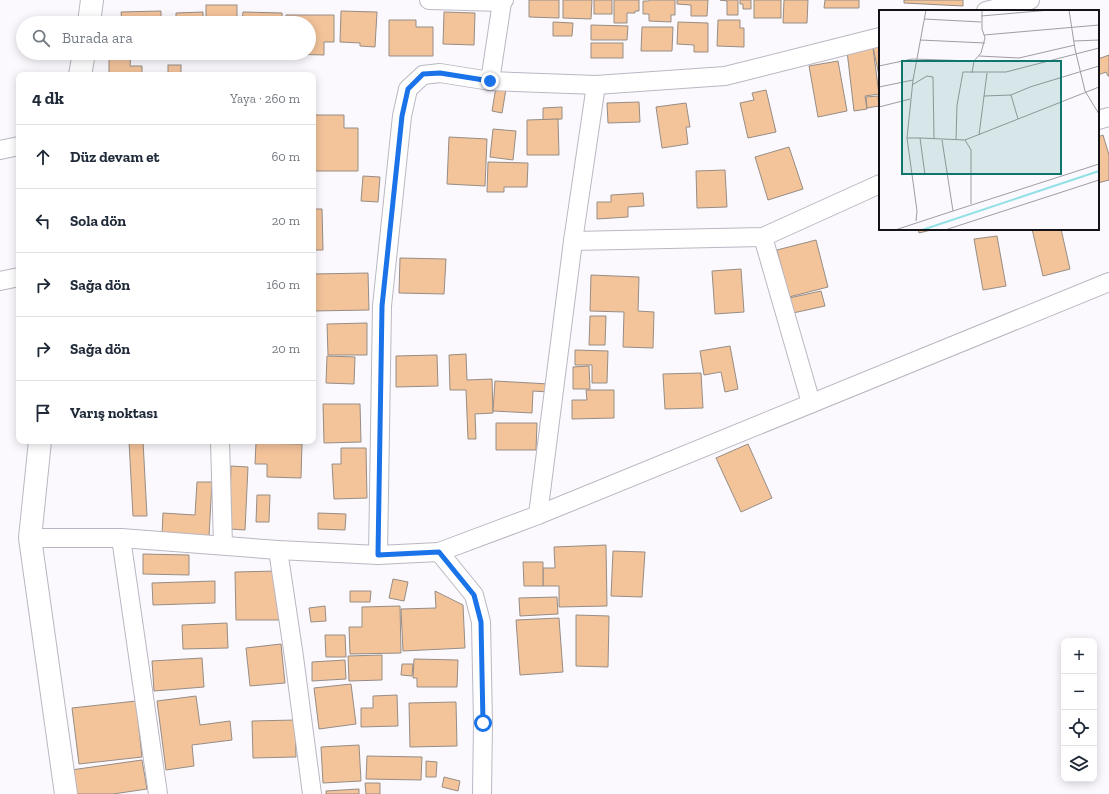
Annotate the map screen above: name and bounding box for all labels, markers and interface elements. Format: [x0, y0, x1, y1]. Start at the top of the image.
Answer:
inset map [879, 10, 1099, 230]
search box [16, 16, 316, 60]
icon: search [30, 27, 52, 49]
text: Burada ara [62, 29, 133, 47]
route end [481, 72, 499, 90]
text: 4 dk [32, 88, 64, 108]
text: Yaya · 260 m [230, 91, 300, 106]
icon: ahead [32, 146, 54, 168]
text: Düz devam et [70, 148, 159, 166]
text: 60 m [271, 149, 300, 164]
icon: left [32, 210, 54, 232]
text: Sola dön [70, 212, 126, 230]
text: 20 m [272, 213, 300, 228]
icon: right [32, 274, 54, 296]
text: Sağa dön [70, 276, 130, 294]
text: 160 m [266, 277, 300, 292]
icon: right [32, 338, 54, 360]
text: Sağa dön [70, 340, 130, 358]
text: 20 m [272, 341, 300, 356]
icon: arrive [32, 402, 54, 424]
text: Varış noktası [70, 404, 158, 422]
map controls [1061, 638, 1097, 782]
button: + [1061, 638, 1097, 674]
button: − [1061, 674, 1097, 710]
button: locate [1061, 710, 1097, 746]
route start [474, 714, 492, 732]
button: layers [1061, 746, 1097, 782]

